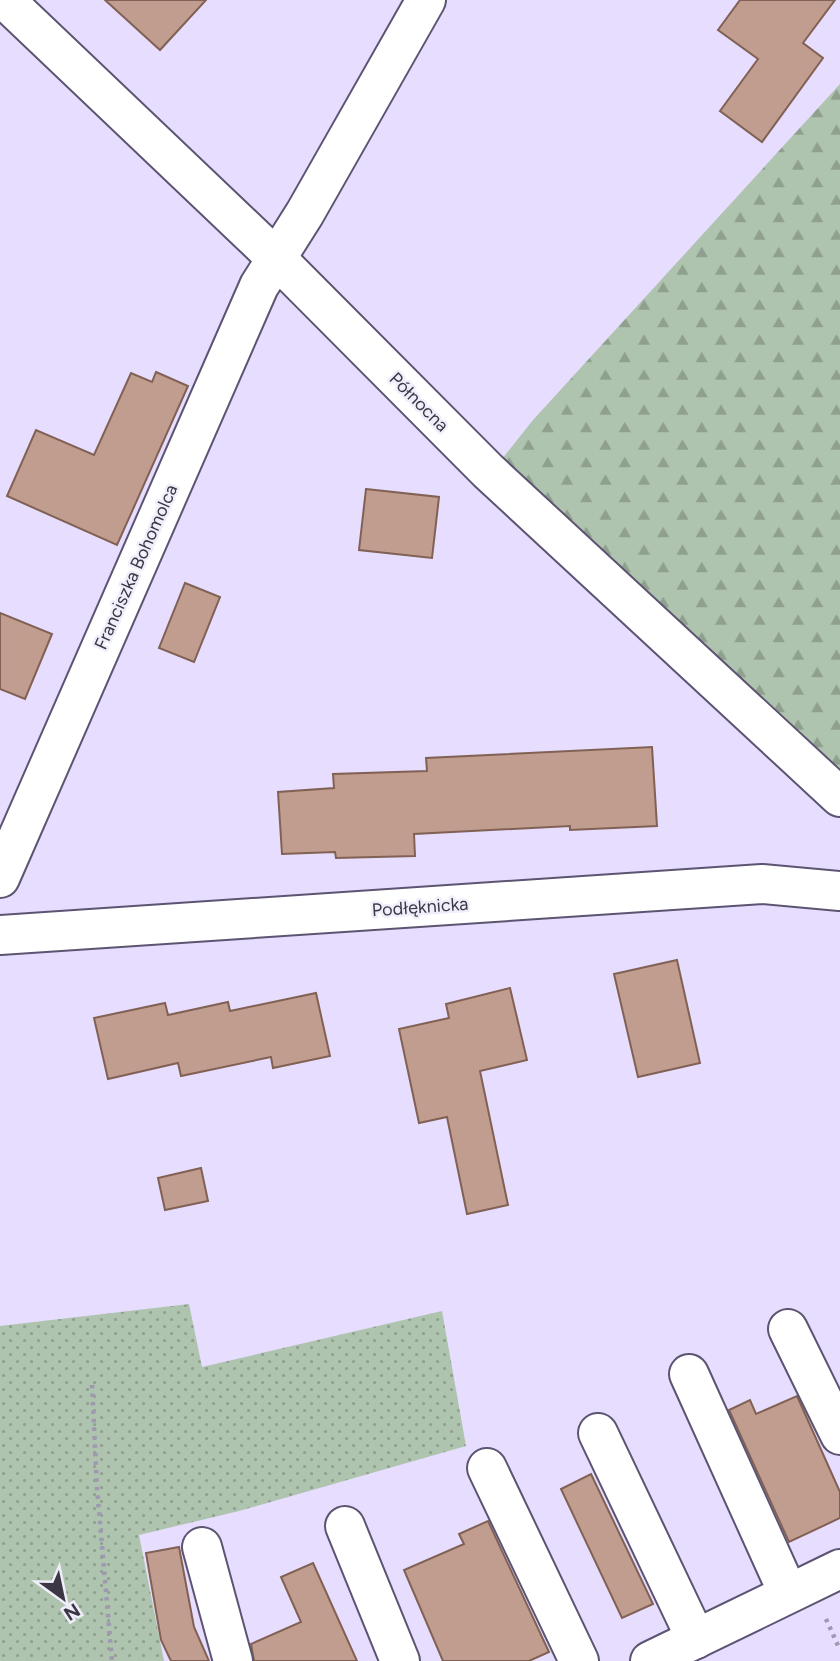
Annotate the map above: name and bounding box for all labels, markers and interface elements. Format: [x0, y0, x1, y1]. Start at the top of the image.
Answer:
street label: Północna [385, 368, 453, 436]
street label: Franciszka Bohomolca [90, 481, 182, 653]
street label: Podłęknicka [371, 893, 469, 921]
north arrow [28, 1563, 98, 1633]
text: N [60, 1598, 84, 1625]

